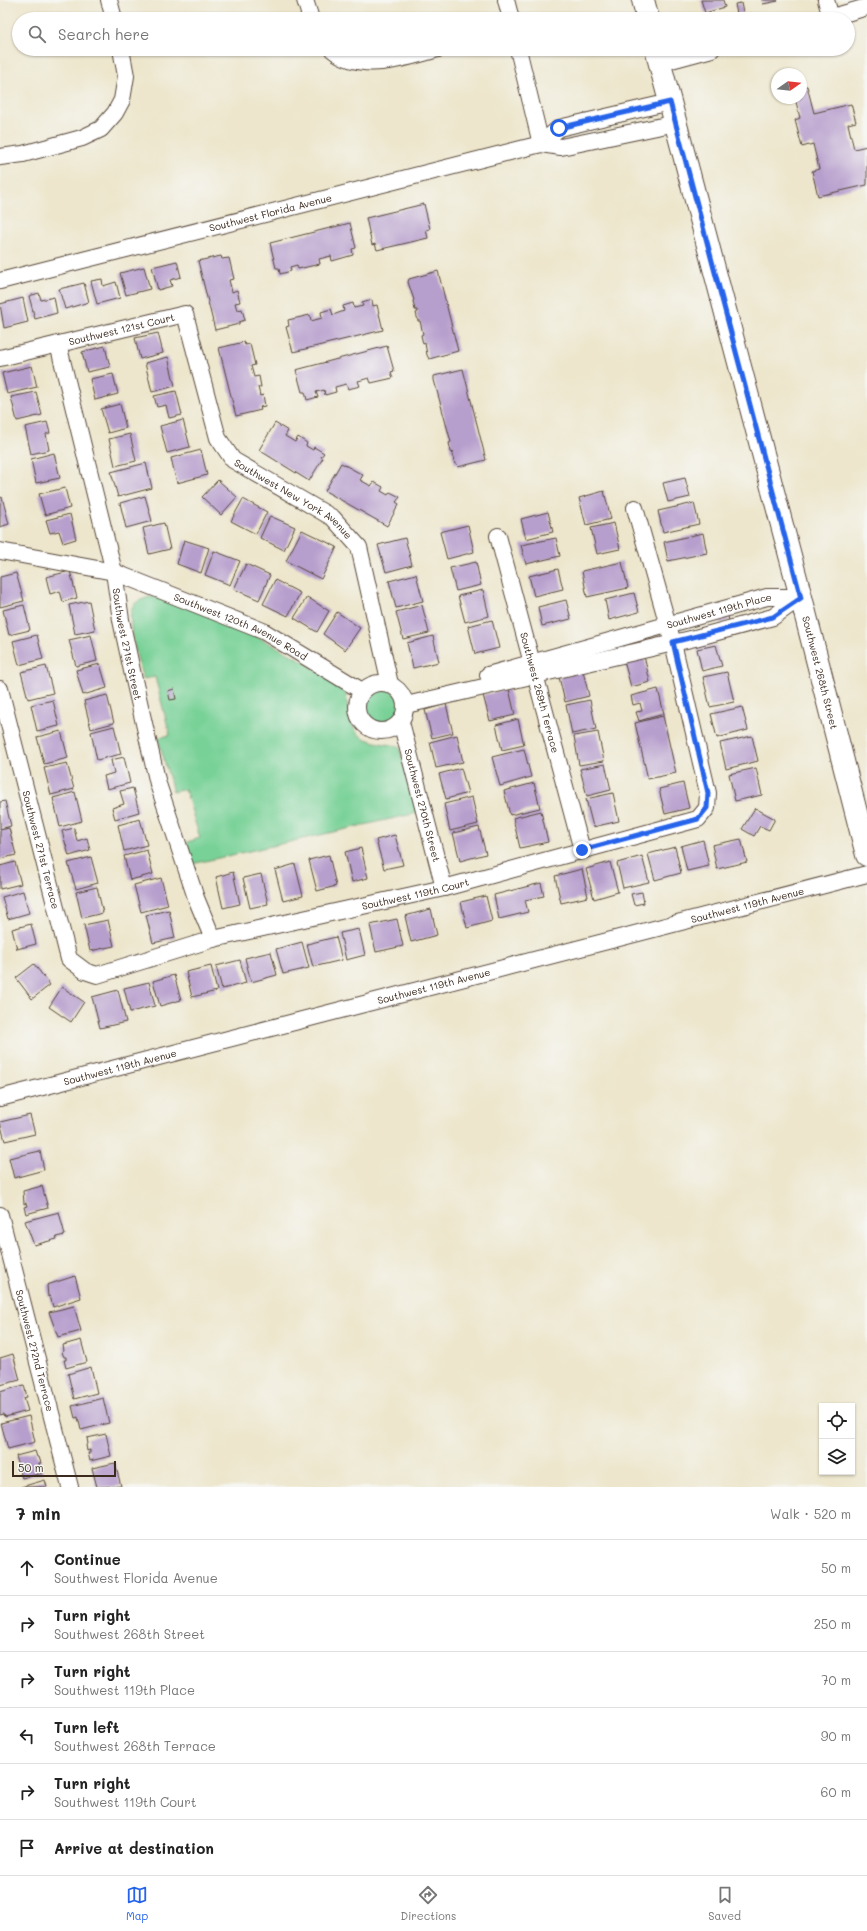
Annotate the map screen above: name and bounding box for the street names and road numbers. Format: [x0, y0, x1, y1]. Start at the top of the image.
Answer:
street label: Southwest Florida Avenue [208, 190, 333, 235]
street label: Southwest 121st Court [67, 310, 176, 348]
street label: Southwest New York Avenue [232, 455, 355, 542]
street label: Southwest 271st Street [109, 587, 145, 701]
street label: Southwest 120th Avenue Road [172, 589, 310, 663]
street label: Southwest 119th Place [665, 590, 772, 632]
street label: Southwest 268th Street [799, 615, 842, 731]
street label: Southwest 269th Terrace [517, 631, 563, 754]
street label: Southwest 270th Street [401, 747, 444, 863]
street label: Southwest 271st Terrace [19, 789, 63, 911]
street label: Southwest 119th Court [360, 875, 470, 913]
street label: Southwest 119th Avenue [689, 884, 806, 926]
street label: Southwest 119th Avenue [376, 965, 492, 1007]
street label: Southwest 119th Avenue [62, 1046, 178, 1088]
street label: Southwest 272nd Terrace [12, 1288, 57, 1413]

